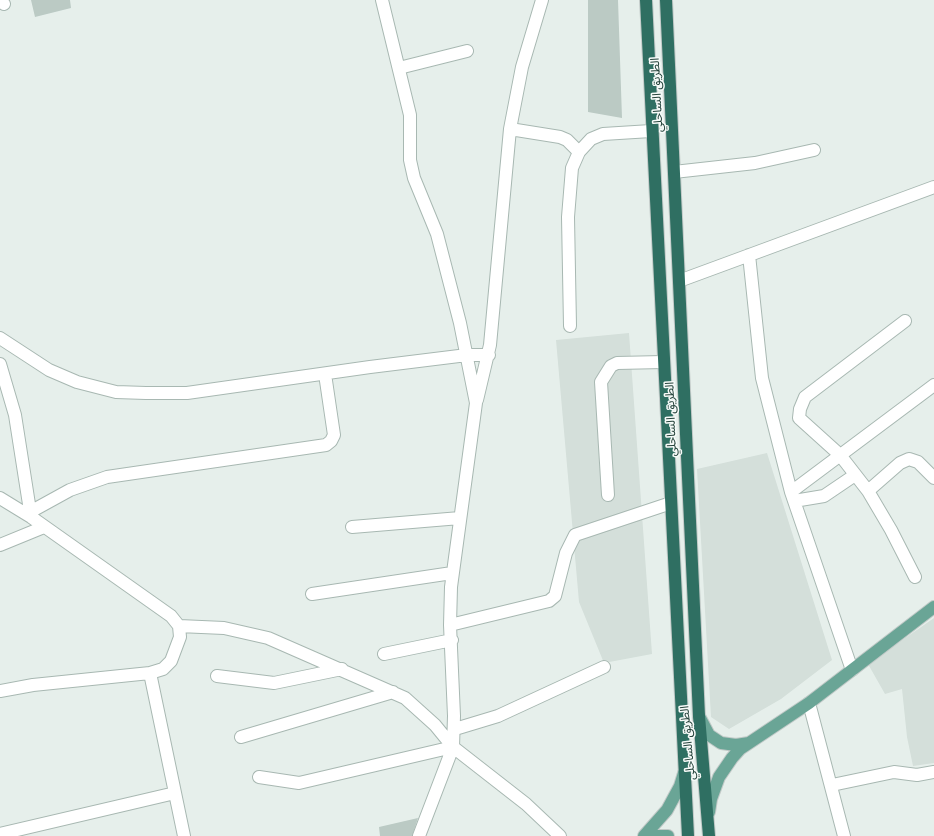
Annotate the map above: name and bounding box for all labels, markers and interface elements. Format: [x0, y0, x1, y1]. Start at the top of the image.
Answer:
street label: الطريق الساحلي [648, 57, 666, 133]
street label: الطريق الساحلي [663, 381, 679, 457]
street label: الطريق الساحلي [678, 705, 698, 781]

